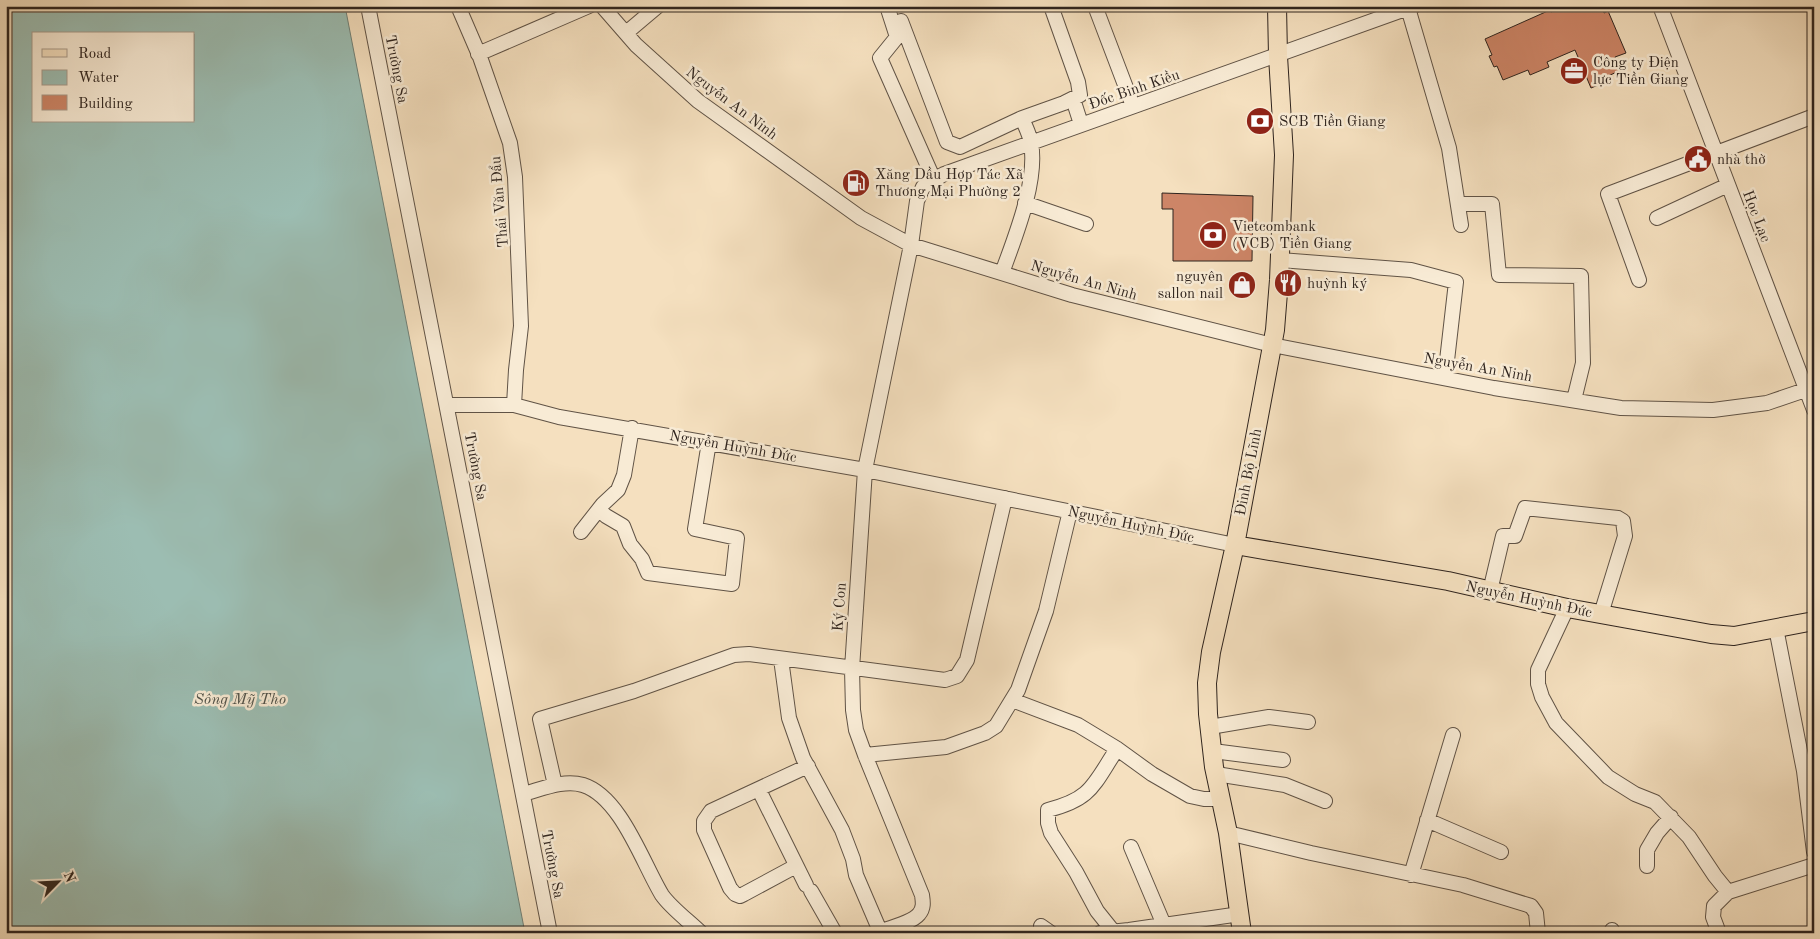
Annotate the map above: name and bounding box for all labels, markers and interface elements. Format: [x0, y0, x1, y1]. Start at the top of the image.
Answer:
legend [32, 32, 195, 122]
street label: Trường Sa [382, 34, 410, 105]
text: Road [78, 47, 112, 62]
office icon: Công ty Điện lực Tiền Giang [1559, 56, 1589, 86]
place label: Công ty Điện lực Tiền Giang [1593, 56, 1688, 88]
street label: Nguyễn An Ninh [683, 64, 780, 143]
street label: Đốc Binh Kiều [1087, 66, 1182, 113]
text: Water [78, 71, 119, 86]
text: Building [78, 97, 133, 112]
bank icon: SCB Tiền Giang [1245, 106, 1275, 136]
place label: SCB Tiền Giang [1279, 113, 1385, 130]
public building icon: nhà thờ [1683, 144, 1713, 174]
place label: nhà thờ [1717, 153, 1766, 168]
street label: Thái Văn Đẩu [487, 155, 512, 248]
place label: Xăng Dầu Hợp Tác Xã Thương Mại Phường 2 [875, 166, 1024, 200]
fuel station icon: Xăng Dầu Hợp Tác Xã Thương Mại Phường 2 [841, 168, 871, 198]
street label: Học Lạc [1739, 189, 1772, 245]
bank icon: Vietcombank (VCB) Tiền Giang [1198, 220, 1228, 250]
place label: Vietcombank (VCB) Tiền Giang [1232, 220, 1352, 252]
street label: Nguyễn An Ninh [1029, 258, 1139, 304]
restaurant icon: huỳnh ký [1273, 268, 1303, 298]
place label: nguyên sallon nail [1158, 270, 1223, 302]
shop icon: nguyên sallon nail [1227, 270, 1257, 300]
place label: huỳnh ký [1307, 277, 1367, 292]
street label: Nguyễn An Ninh [1422, 351, 1533, 385]
street label: Đinh Bộ Lĩnh [1234, 427, 1265, 517]
street label: Nguyễn Huỳnh Đức [668, 428, 798, 466]
street label: Trường Sa [461, 431, 489, 502]
street label: Nguyễn Huỳnh Đức [1066, 504, 1196, 546]
street label: Nguyễn Huỳnh Đức [1464, 579, 1594, 621]
street label: Ký Con [831, 582, 850, 632]
water label: Sông Mỹ Tho [194, 692, 286, 708]
street label: Trường Sa [538, 829, 566, 900]
north arrow [32, 856, 82, 906]
text: N [60, 869, 78, 885]

